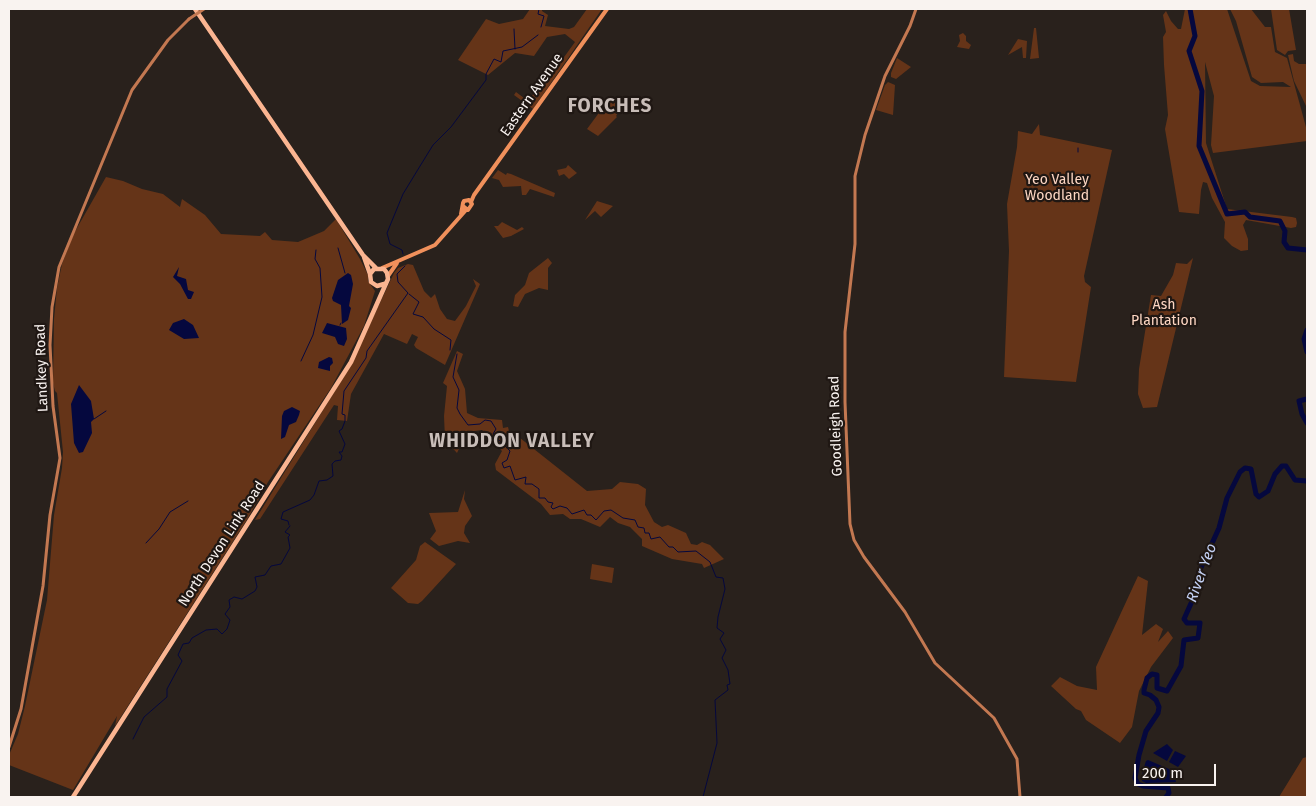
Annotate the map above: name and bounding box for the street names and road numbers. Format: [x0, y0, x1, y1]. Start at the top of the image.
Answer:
street label: Eastern Avenue [497, 50, 567, 140]
street label: Landkey Road [32, 323, 52, 413]
street label: Goodleigh Road [826, 375, 846, 477]
street label: North Devon Link Road [175, 478, 269, 610]

